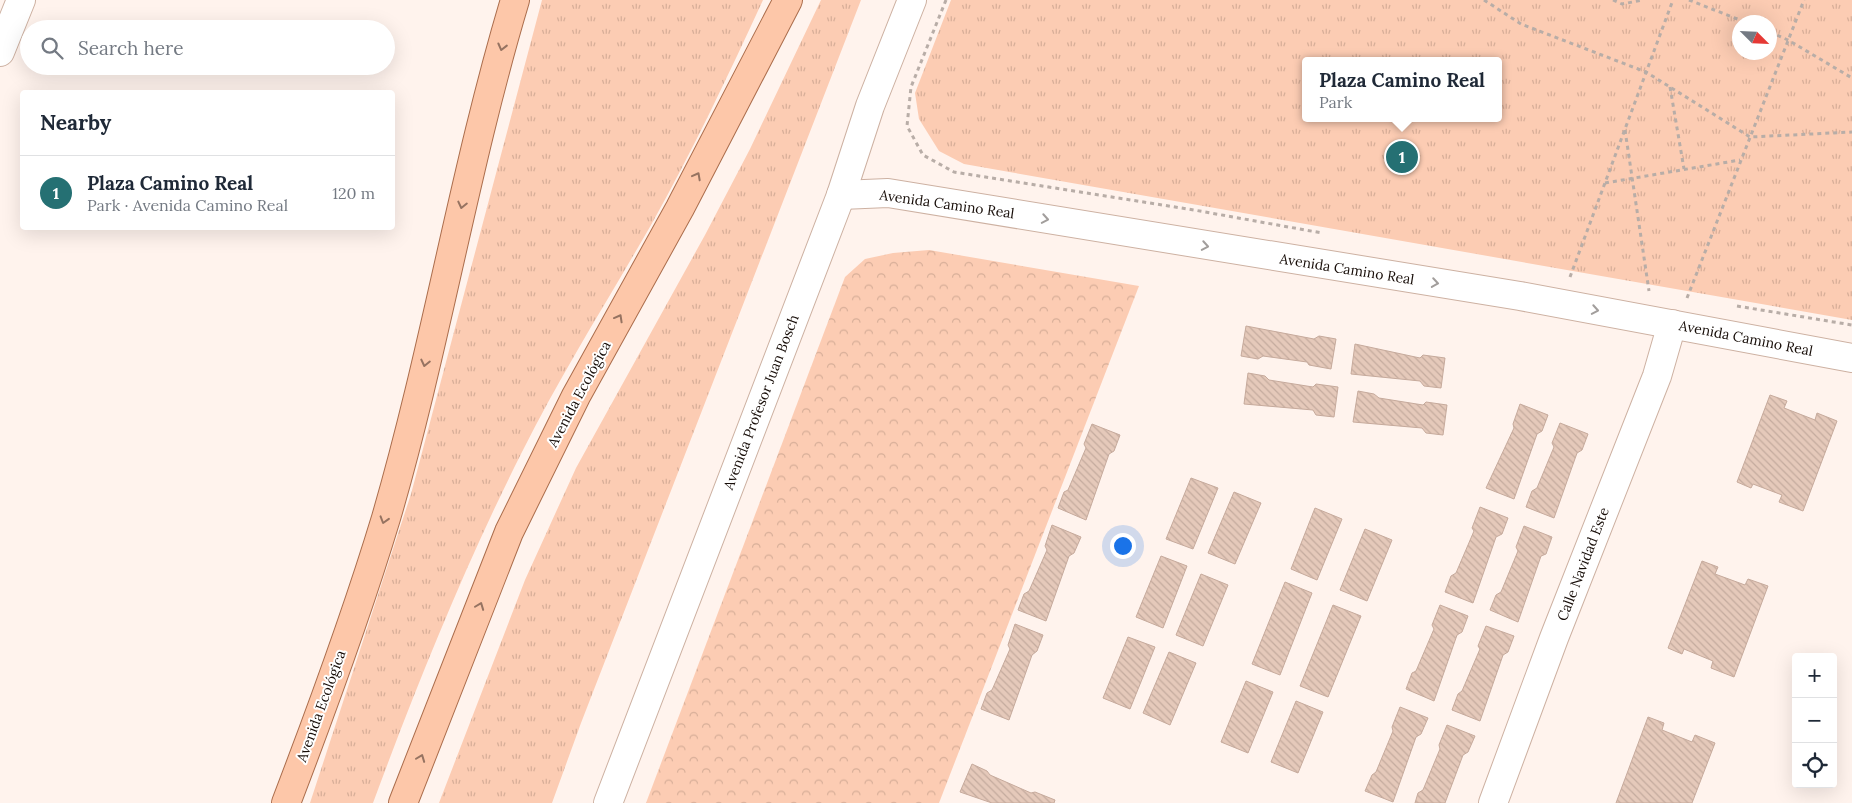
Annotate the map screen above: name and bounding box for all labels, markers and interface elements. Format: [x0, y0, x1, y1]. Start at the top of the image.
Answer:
north arrow [1732, 15, 1777, 60]
search box [20, 20, 395, 75]
icon: search [38, 34, 66, 62]
text: Search here [78, 36, 184, 60]
one-way arrow [497, 42, 508, 51]
popup [1302, 57, 1502, 122]
text: Plaza Camino Real [1319, 68, 1485, 92]
text: Park [1319, 92, 1352, 112]
text: Nearby [40, 109, 111, 136]
pin: 1 [1386, 138, 1418, 176]
text: Plaza Camino Real [87, 171, 253, 195]
one-way arrow [691, 172, 701, 181]
text: 1 [53, 183, 59, 203]
text: 120 m [332, 183, 375, 203]
street label: Avenida Camino Real [877, 185, 1016, 222]
text: Park · Avenida Camino Real [87, 195, 288, 215]
one-way arrow [457, 200, 468, 209]
one-way arrow [1040, 214, 1049, 224]
one-way arrow [1201, 241, 1209, 251]
street label: Avenida Camino Real [1277, 249, 1416, 289]
one-way arrow [1431, 277, 1439, 288]
one-way arrow [1590, 304, 1599, 314]
street label: Avenida Profesor Juan Bosch [719, 312, 803, 493]
one-way arrow [612, 315, 622, 324]
street label: Avenida Camino Real [1677, 316, 1815, 360]
street label: Avenida Ecológica [543, 338, 615, 451]
one-way arrow [420, 358, 431, 367]
street label: Calle Navidad Este [1553, 504, 1613, 623]
one-way arrow [380, 515, 390, 524]
your location [1110, 533, 1136, 559]
one-way arrow [474, 602, 484, 611]
street label: Avenida Ecológica [292, 648, 350, 765]
map controls [1792, 653, 1837, 788]
button: + [1792, 653, 1837, 698]
button: − [1792, 698, 1837, 743]
button: locate [1792, 743, 1837, 788]
one-way arrow [415, 754, 425, 762]

